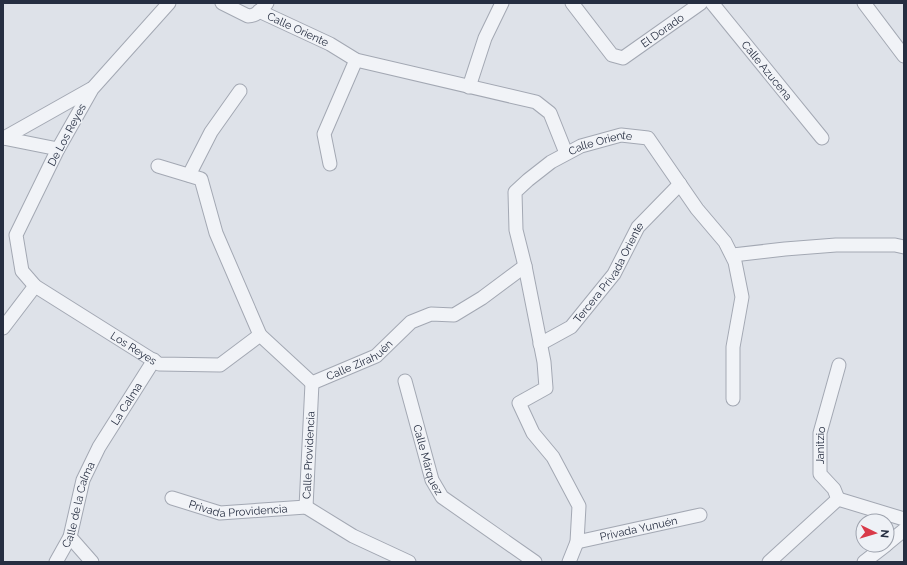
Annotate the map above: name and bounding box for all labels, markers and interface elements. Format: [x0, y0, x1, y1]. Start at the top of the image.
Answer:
street label: Calle Oriente [265, 9, 331, 49]
street label: El Dorado [638, 10, 687, 50]
street label: Calle Azucena [739, 38, 795, 103]
street label: De Los Reyes [45, 102, 89, 168]
street label: Calle Oriente [566, 128, 634, 158]
street label: Tercera Privada Oriente [571, 219, 646, 325]
street label: Los Reyes [108, 329, 159, 367]
street label: Calle Zirahuén [324, 337, 395, 383]
street label: La Calma [108, 380, 145, 427]
street label: Calle Providencia [300, 411, 317, 499]
street label: Calle Márquez [411, 423, 446, 498]
street label: Janitzio [814, 424, 828, 464]
street label: Calle de la Calma [59, 460, 97, 550]
street label: Privada Providencia [187, 497, 288, 520]
north arrow [855, 513, 895, 553]
street label: Privada Yunuén [599, 514, 679, 543]
text: N [878, 529, 891, 539]

